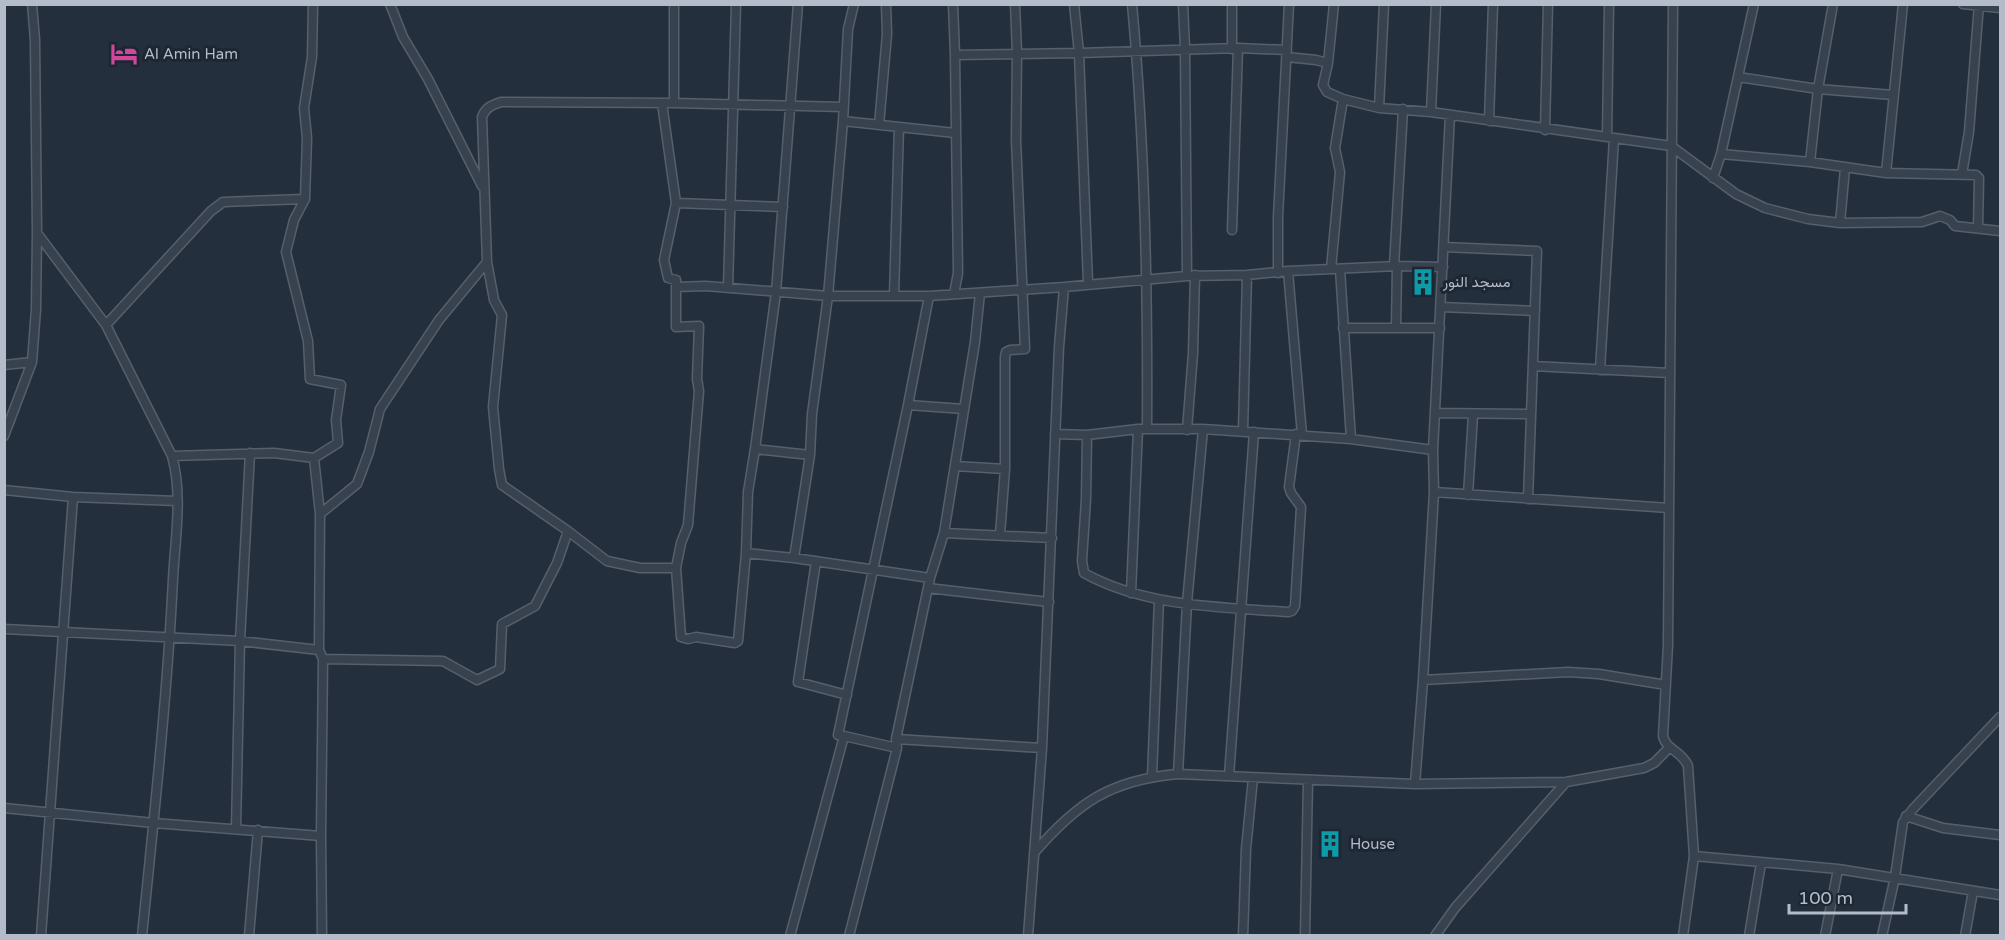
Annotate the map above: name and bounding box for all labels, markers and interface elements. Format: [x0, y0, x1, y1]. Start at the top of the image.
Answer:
hotel icon: Al Amin Ham [109, 39, 139, 69]
place label: Al Amin Ham [144, 45, 238, 63]
building icon: مسجد النور [1408, 267, 1438, 297]
place label: مسجد النور [1442, 273, 1510, 291]
building icon: House [1315, 829, 1345, 859]
place label: House [1350, 835, 1395, 853]
scale bar [1789, 877, 1906, 915]
text: 100 m [1798, 887, 1853, 909]

